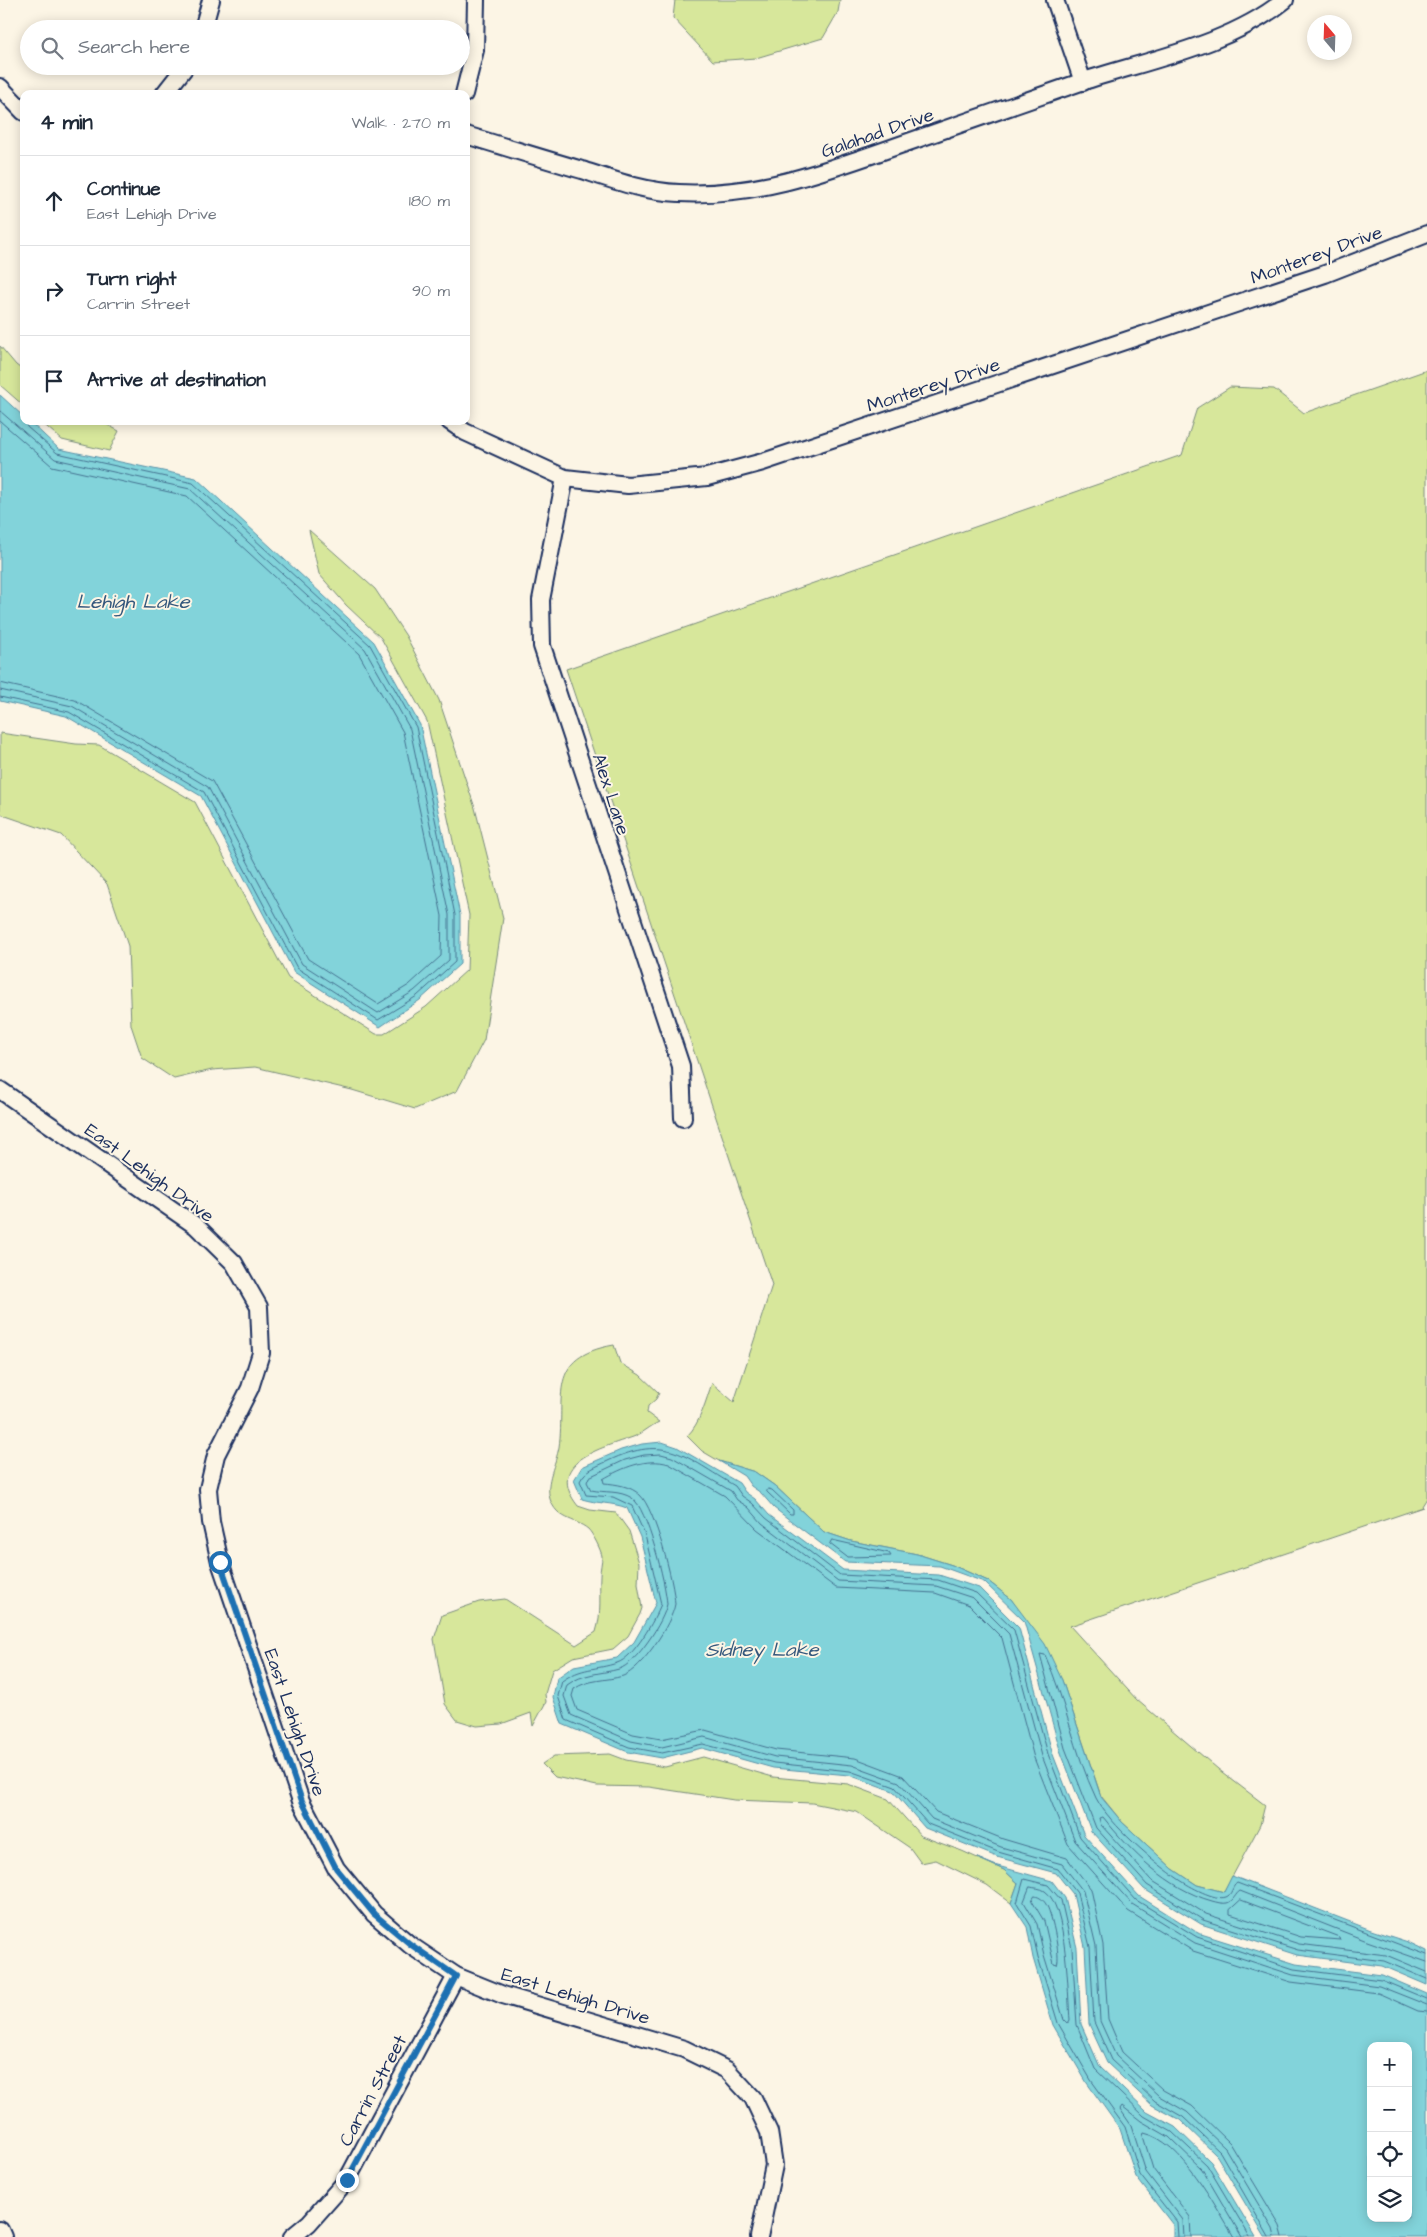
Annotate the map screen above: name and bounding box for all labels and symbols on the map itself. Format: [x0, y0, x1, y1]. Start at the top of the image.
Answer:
north arrow [1307, 15, 1352, 60]
street label: Galahad Drive [817, 101, 938, 165]
street label: Monterey Drive [1247, 219, 1387, 293]
street label: Monterey Drive [863, 351, 1004, 421]
water label: Lehigh Lake [77, 588, 191, 617]
street label: Alex Lane [585, 750, 636, 839]
street label: East Lehigh Drive [78, 1117, 219, 1230]
route start [209, 1551, 232, 1574]
water label: Sidney Lake [705, 1636, 820, 1665]
street label: East Lehigh Drive [256, 1645, 332, 1800]
street label: East Lehigh Drive [498, 1961, 653, 2033]
street label: Carrin Street [333, 2030, 414, 2151]
route end [336, 2169, 359, 2192]

